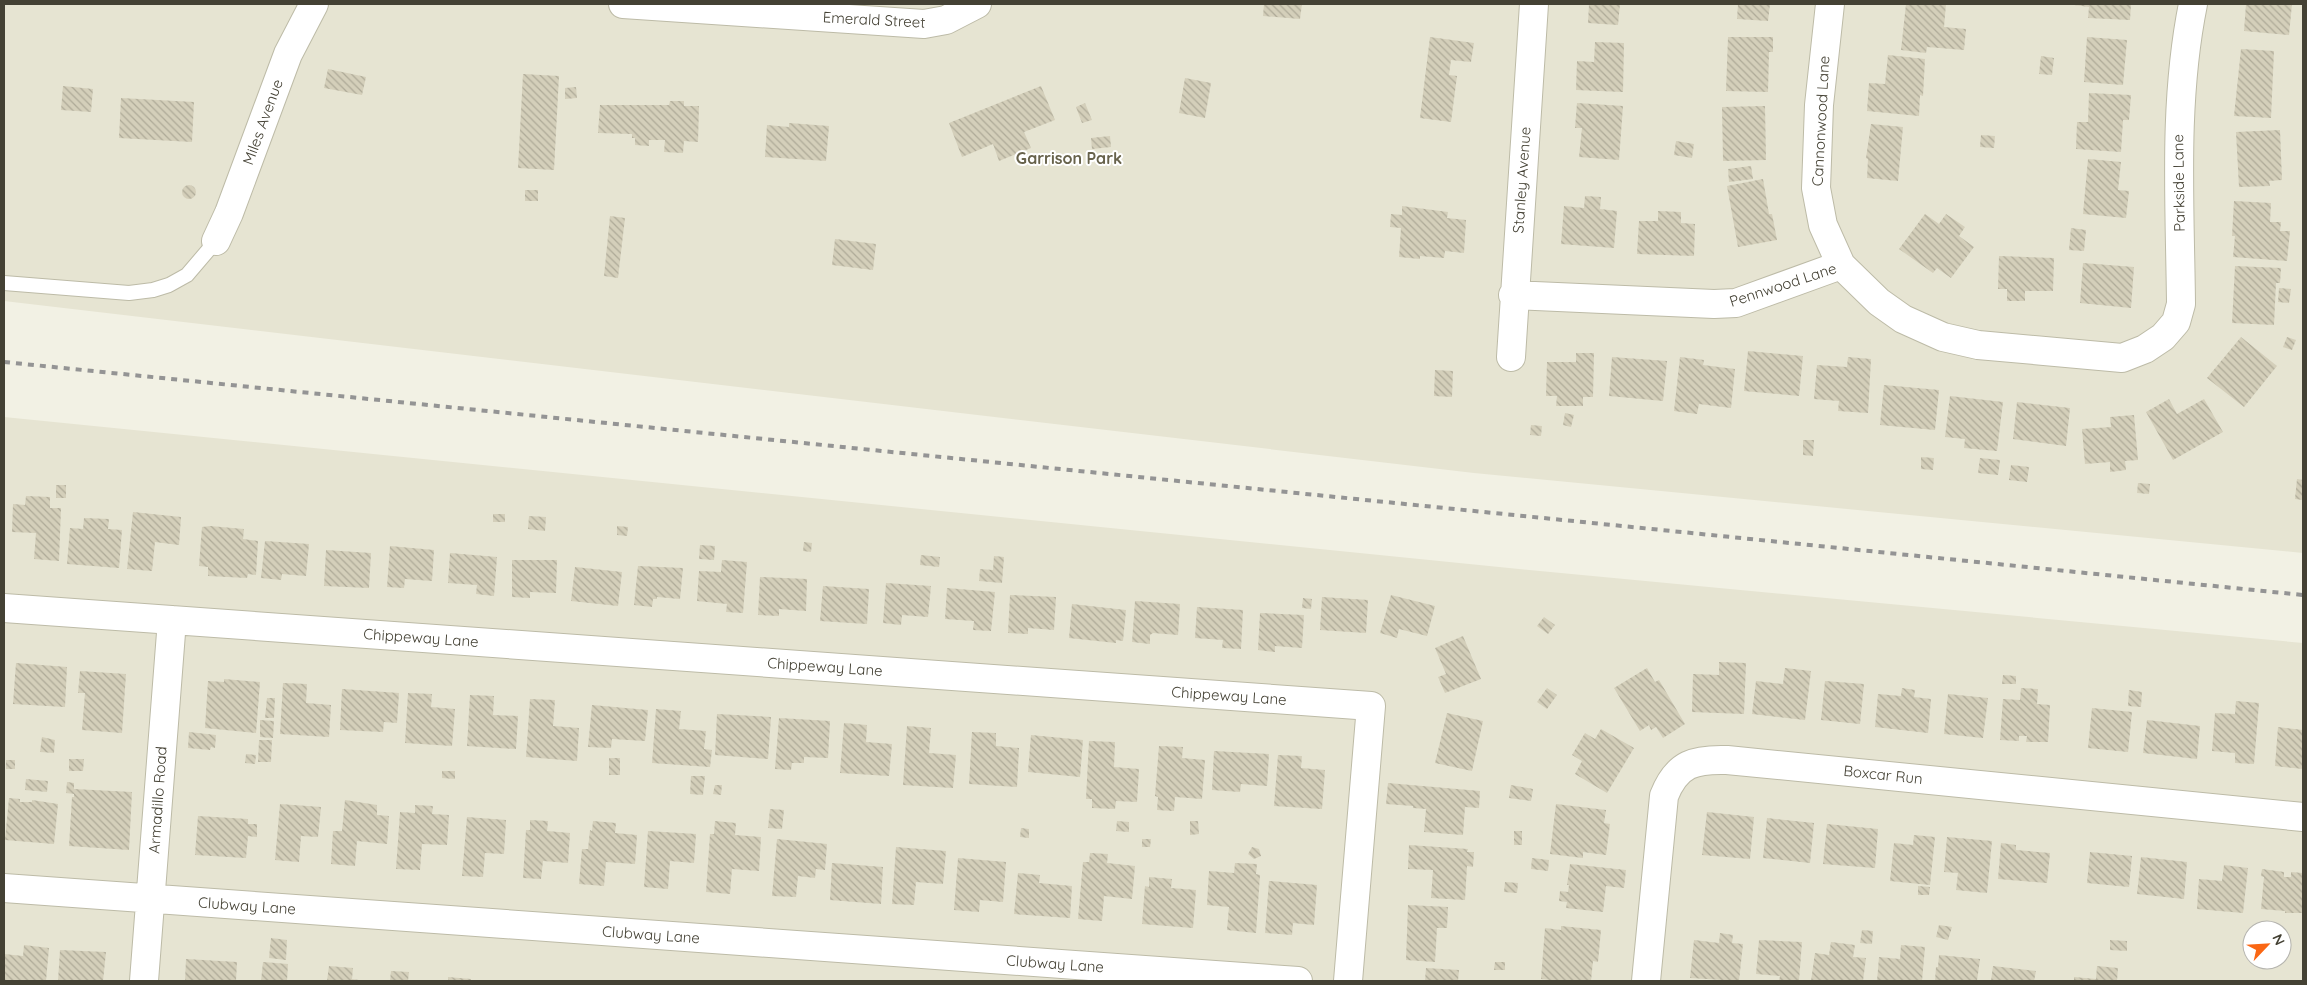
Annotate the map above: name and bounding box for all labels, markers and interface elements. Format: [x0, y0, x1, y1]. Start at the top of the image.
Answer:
street label: Emerald Street [822, 7, 926, 32]
street label: Cannonwood Lane [1808, 55, 1833, 187]
street label: Miles Avenue [238, 76, 287, 167]
street label: Stanley Avenue [1508, 126, 1535, 234]
street label: Parkside Lane [2168, 134, 2189, 232]
district label: Garrison Park [1016, 148, 1122, 168]
street label: Pennwood Lane [1727, 258, 1839, 311]
street label: Chippeway Lane [363, 624, 479, 651]
street label: Chippeway Lane [767, 653, 883, 680]
street label: Chippeway Lane [1171, 682, 1287, 709]
street label: Armadillo Road [144, 746, 171, 854]
street label: Boxcar Run [1842, 761, 1924, 788]
street label: Clubway Lane [197, 893, 297, 918]
north arrow [2242, 920, 2292, 970]
street label: Clubway Lane [601, 922, 701, 947]
text: N [2268, 931, 2289, 948]
street label: Clubway Lane [1005, 951, 1105, 976]

